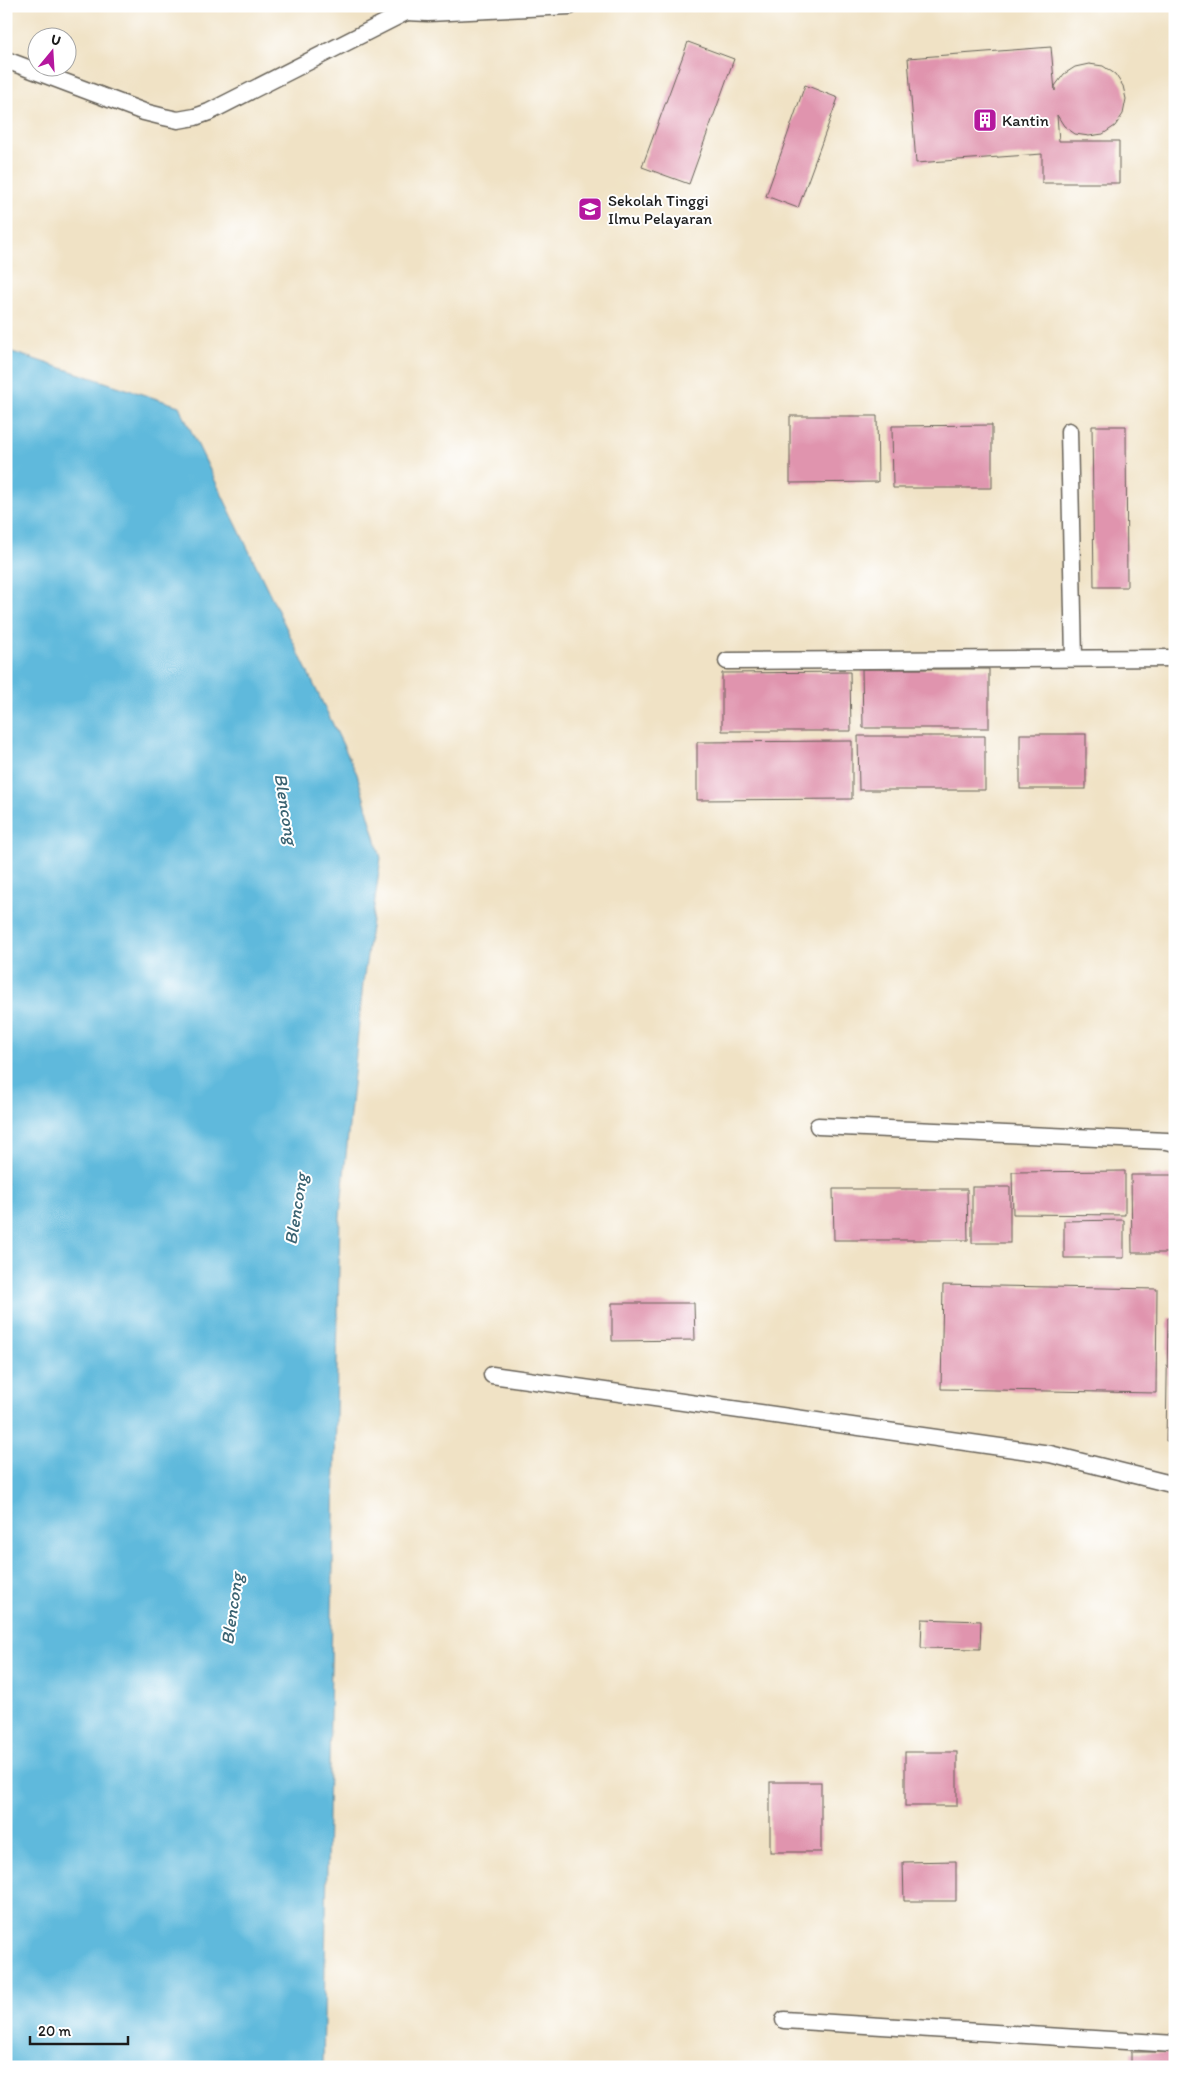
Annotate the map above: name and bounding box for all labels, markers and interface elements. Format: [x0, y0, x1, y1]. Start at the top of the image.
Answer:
north arrow [28, 28, 78, 78]
text: U [49, 31, 63, 50]
building icon: Kantin [972, 107, 998, 133]
place label: Kantin [1002, 111, 1049, 130]
place label: Sekolah Tinggi Ilmu Pelayaran [608, 191, 712, 228]
school or university icon: Sekolah Tinggi Ilmu Pelayaran [577, 196, 603, 222]
water label: Blencong [270, 772, 303, 849]
water label: Blencong [280, 1169, 313, 1246]
water label: Blencong [216, 1569, 248, 1646]
scale bar [30, 2013, 128, 2045]
text: 20 m [38, 2022, 72, 2040]

